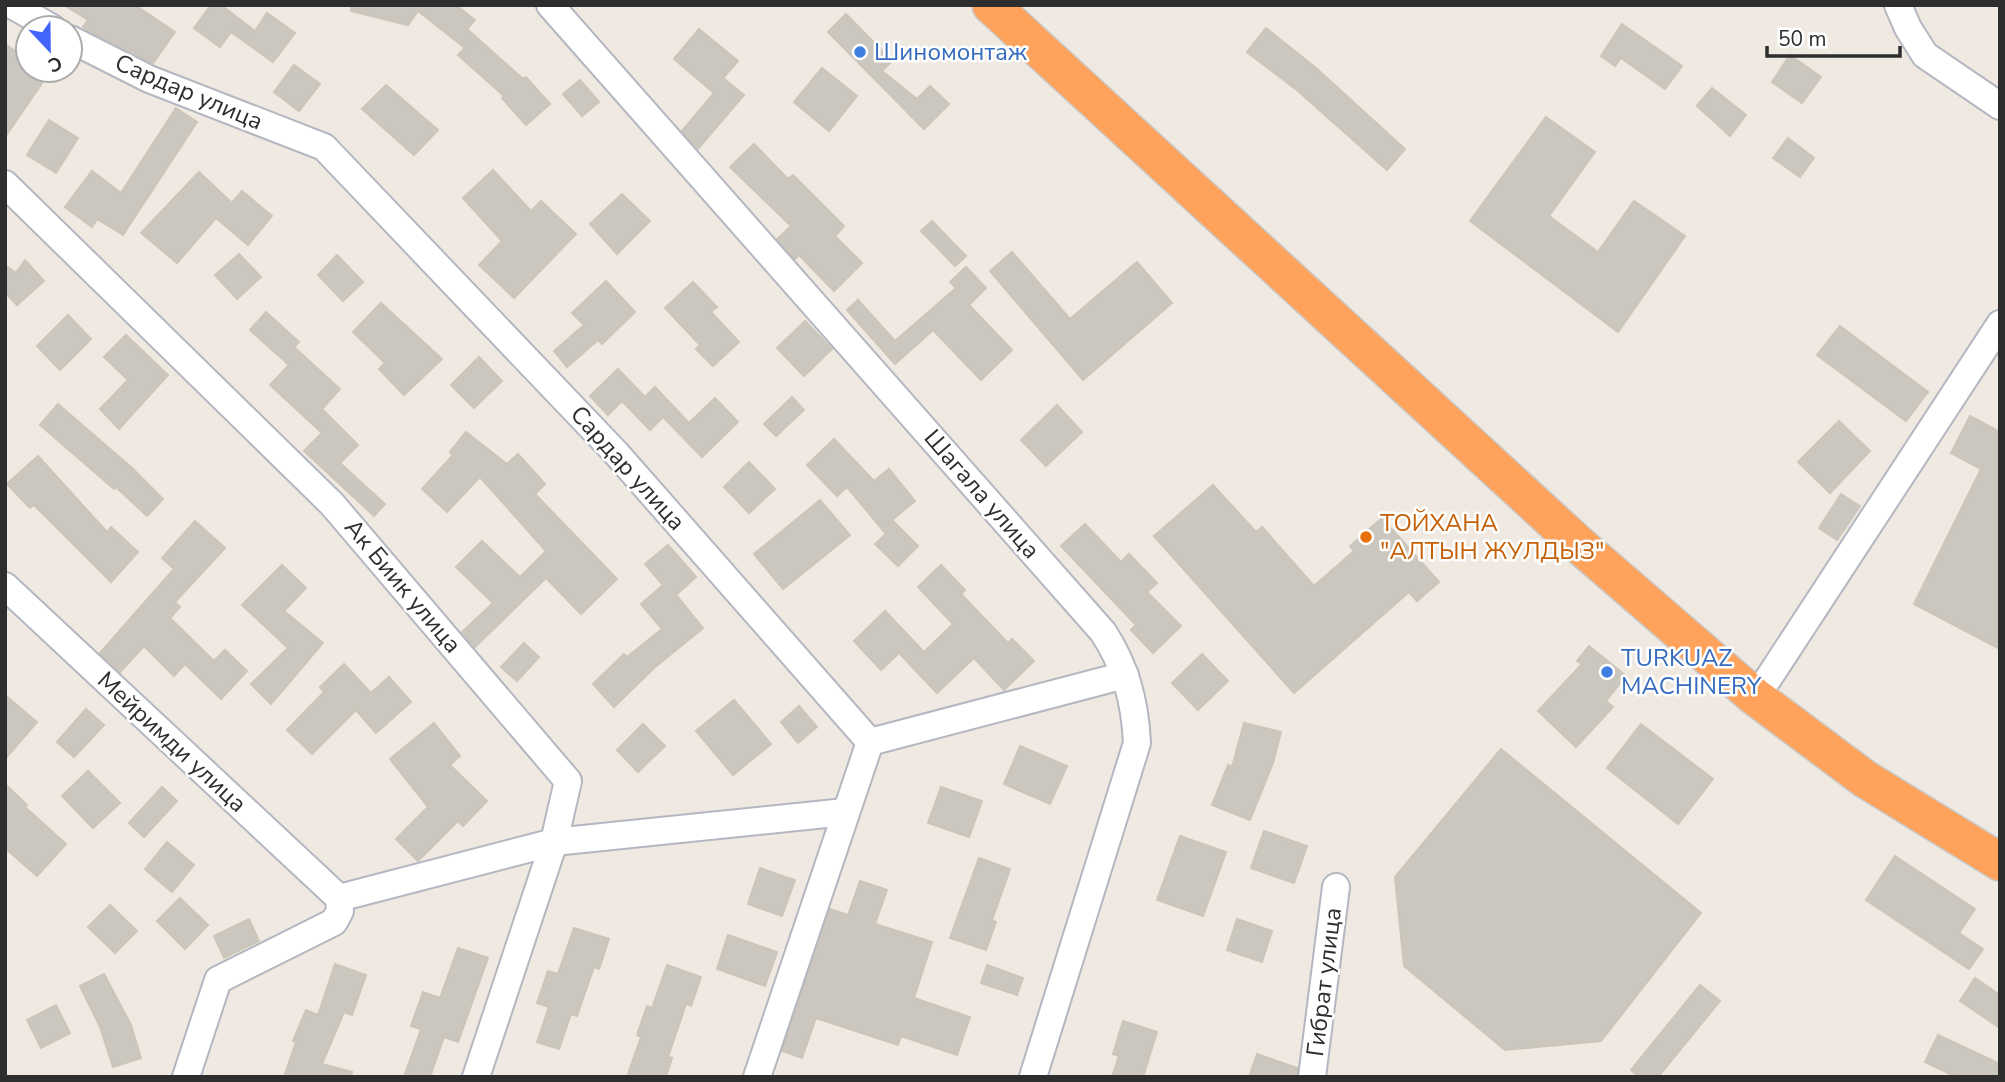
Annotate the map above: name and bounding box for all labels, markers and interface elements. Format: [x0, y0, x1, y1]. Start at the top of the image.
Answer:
north arrow [14, 14, 84, 84]
scale bar [1767, 14, 1900, 58]
text: 50 m [1778, 25, 1827, 53]
place label: Шиномонтаж [874, 36, 1027, 68]
marker: Шиномонтаж [852, 44, 868, 60]
street label: Сардар улица [110, 46, 268, 138]
text: С [44, 49, 66, 78]
street label: Сардар улица [563, 399, 693, 537]
street label: Шагала улица [917, 423, 1047, 565]
place label: ТОЙХАНА "АЛТЫН ЖУЛДЫЗ" [1380, 507, 1604, 567]
street label: Ак Биик улица [337, 512, 469, 660]
marker: ТОЙХАНА "АЛТЫН ЖУЛДЫЗ" [1358, 529, 1374, 545]
place label: TURKUAZ MACHINERY [1621, 642, 1762, 702]
marker: TURKUAZ MACHINERY [1599, 664, 1615, 680]
street label: Мейримди улица [91, 665, 253, 819]
street label: Гибрат улица [1299, 906, 1349, 1058]

